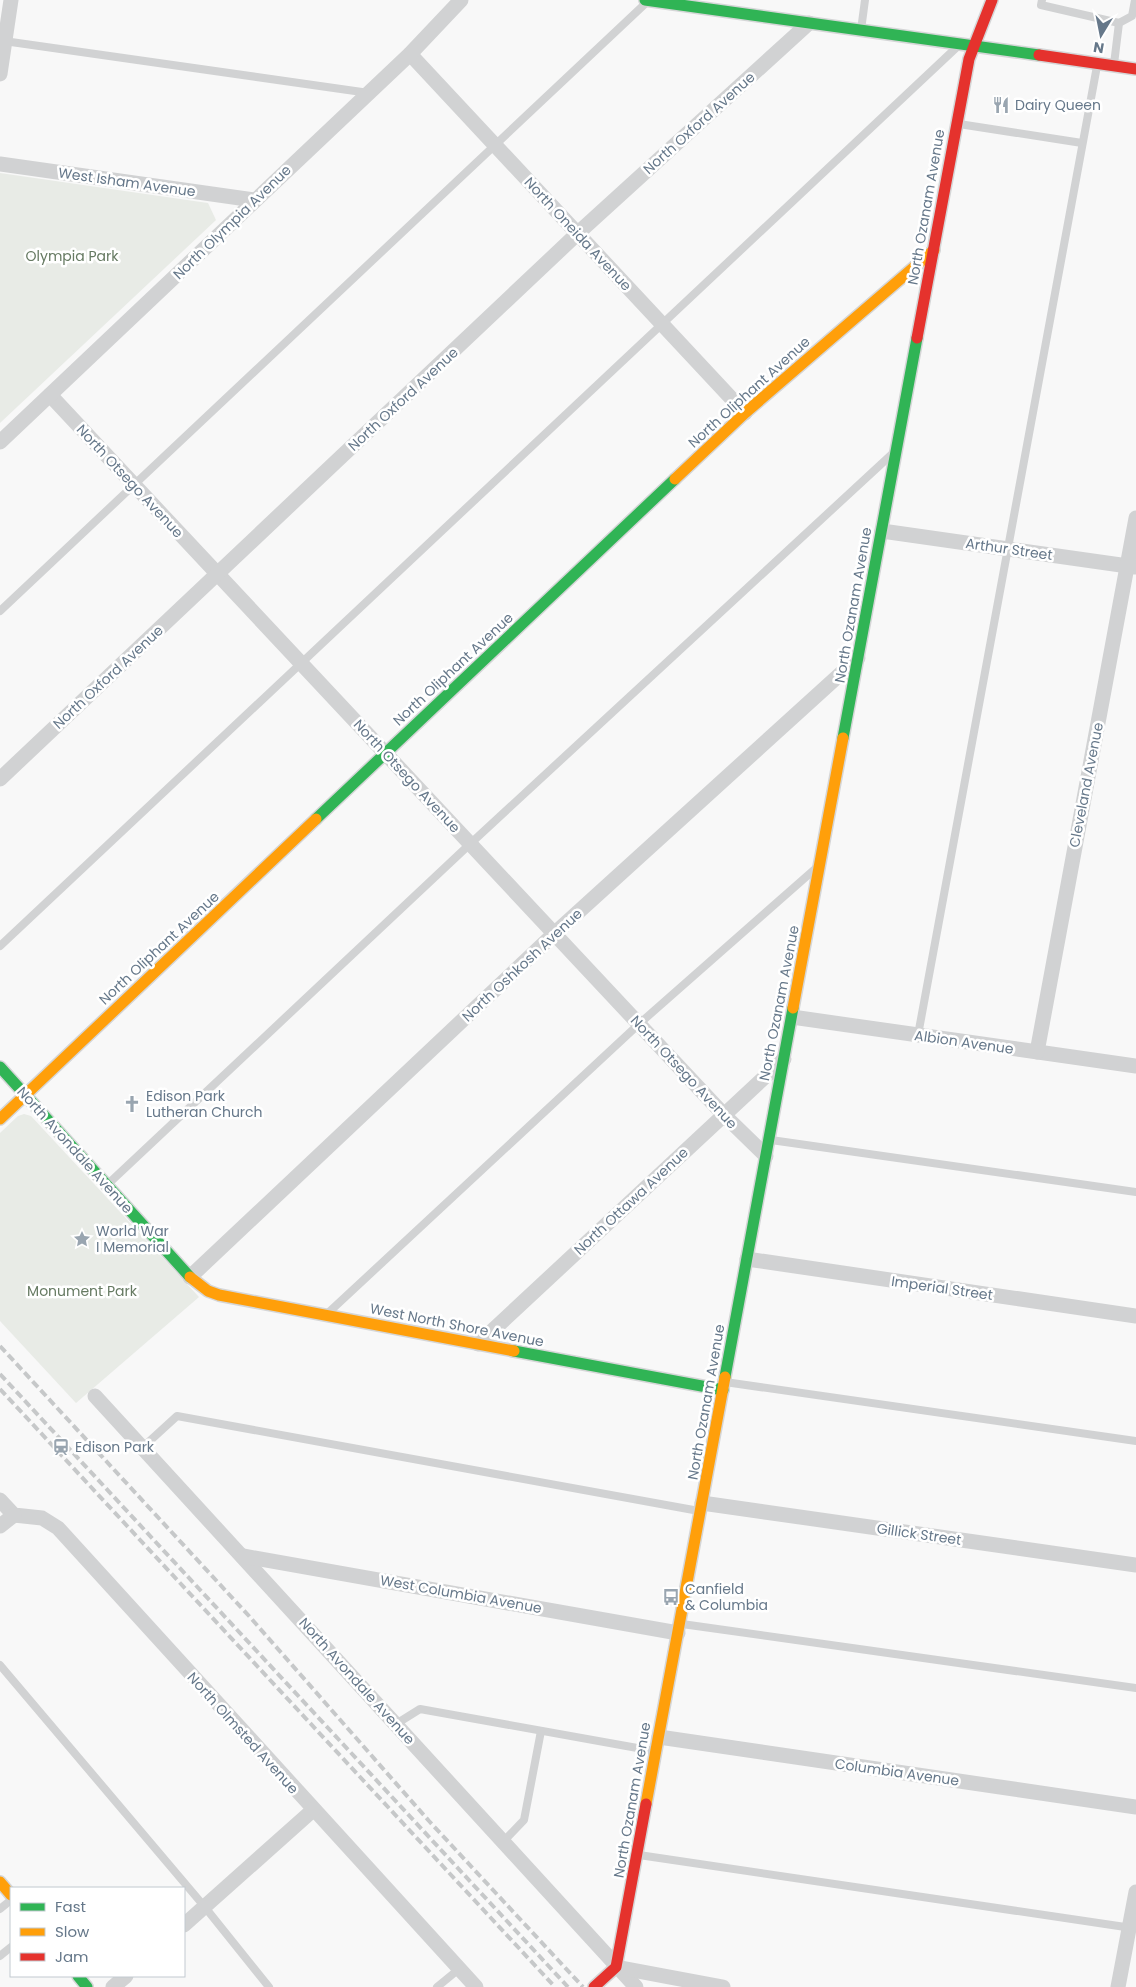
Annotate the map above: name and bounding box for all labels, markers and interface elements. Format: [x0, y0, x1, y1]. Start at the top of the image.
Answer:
north arrow [1076, 10, 1126, 60]
text: N [1092, 37, 1106, 59]
street label: North Oxford Avenue [639, 67, 759, 179]
restaurant icon: Dairy Queen [991, 95, 1011, 115]
place label: Dairy Queen [1015, 95, 1101, 115]
street label: North Ozanam Avenue [902, 127, 950, 286]
street label: North Olympia Avenue [168, 160, 296, 284]
street label: West Isham Avenue [57, 162, 197, 202]
street label: North Oneida Avenue [520, 173, 636, 296]
park label: Olympia Park [26, 246, 119, 266]
street label: North Oliphant Avenue [684, 332, 815, 452]
street label: North Oxford Avenue [343, 342, 463, 455]
street label: North Otsego Avenue [72, 420, 188, 542]
street label: North Ozanam Avenue [829, 525, 877, 684]
street label: Arthur Street [964, 533, 1054, 565]
street label: North Oliphant Avenue [388, 608, 518, 730]
street label: North Oxford Avenue [48, 620, 168, 733]
street label: North Otsego Avenue [349, 715, 465, 837]
street label: Cleveland Avenue [1064, 720, 1108, 849]
street label: North Oliphant Avenue [94, 887, 224, 1009]
street label: North Oshkosh Avenue [457, 904, 587, 1026]
street label: North Ozanam Avenue [754, 923, 804, 1082]
street label: North Otsego Avenue [626, 1011, 742, 1133]
street label: Albion Avenue [913, 1025, 1015, 1059]
street label: North Avondale Avenue [13, 1082, 138, 1218]
place label: Edison Park Lutheran Church [146, 1086, 263, 1122]
church icon: Edison Park Lutheran Church [122, 1094, 142, 1114]
street label: North Ottawa Avenue [569, 1142, 693, 1259]
place label: World War I Memorial [96, 1221, 169, 1257]
place icon: World War I Memorial [72, 1229, 92, 1249]
street label: Imperial Street [890, 1271, 994, 1305]
park label: Monument Park [27, 1281, 138, 1301]
street label: West North Shore Avenue [368, 1298, 546, 1352]
street label: North Ozanam Avenue [682, 1322, 730, 1481]
station icon: Edison Park [51, 1437, 71, 1457]
place label: Edison Park [75, 1437, 155, 1457]
street label: Gillick Street [875, 1518, 963, 1550]
street label: West Columbia Avenue [379, 1570, 544, 1618]
place label: Canfield & Columbia [685, 1579, 768, 1615]
bus stop icon: Canfield & Columbia [661, 1587, 681, 1607]
street label: North Avondale Avenue [295, 1613, 420, 1749]
street label: North Olmsted Avenue [183, 1668, 303, 1798]
street label: North Ozanam Avenue [608, 1720, 656, 1879]
street label: Columbia Avenue [834, 1753, 961, 1791]
legend [10, 1887, 185, 1977]
text: Fast [55, 1896, 86, 1917]
text: Slow [55, 1921, 90, 1942]
text: Jam [55, 1946, 89, 1967]

